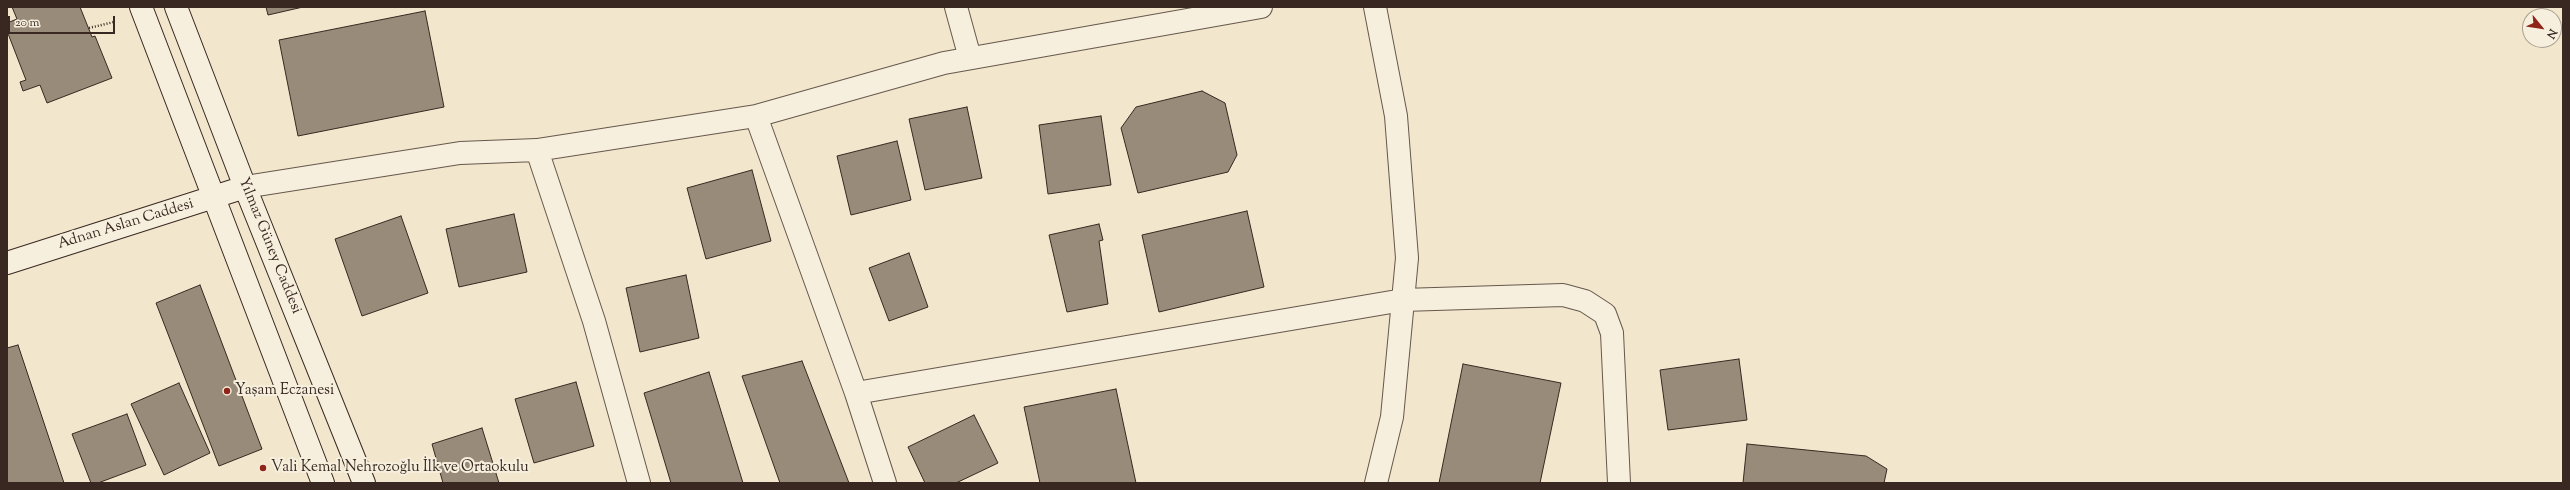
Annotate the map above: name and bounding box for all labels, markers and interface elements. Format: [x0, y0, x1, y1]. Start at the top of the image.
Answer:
scale bar [10, 8, 117, 34]
north arrow [2522, 8, 2562, 48]
text: 20 m [15, 14, 39, 32]
text: N [2542, 26, 2561, 41]
street label: Yılmaz Güney Caddesi [233, 175, 305, 317]
street label: Adnan Aslan Caddesi [56, 196, 196, 254]
place label: Yaşam Eczanesi [235, 382, 334, 400]
marker: Yaşam Eczanesi [222, 386, 232, 396]
place label: Vali Kemal Nehrozoğlu İlk ve Ortaokulu [271, 459, 529, 477]
marker: Vali Kemal Nehrozoğlu İlk ve Ortaokulu [258, 463, 268, 473]

